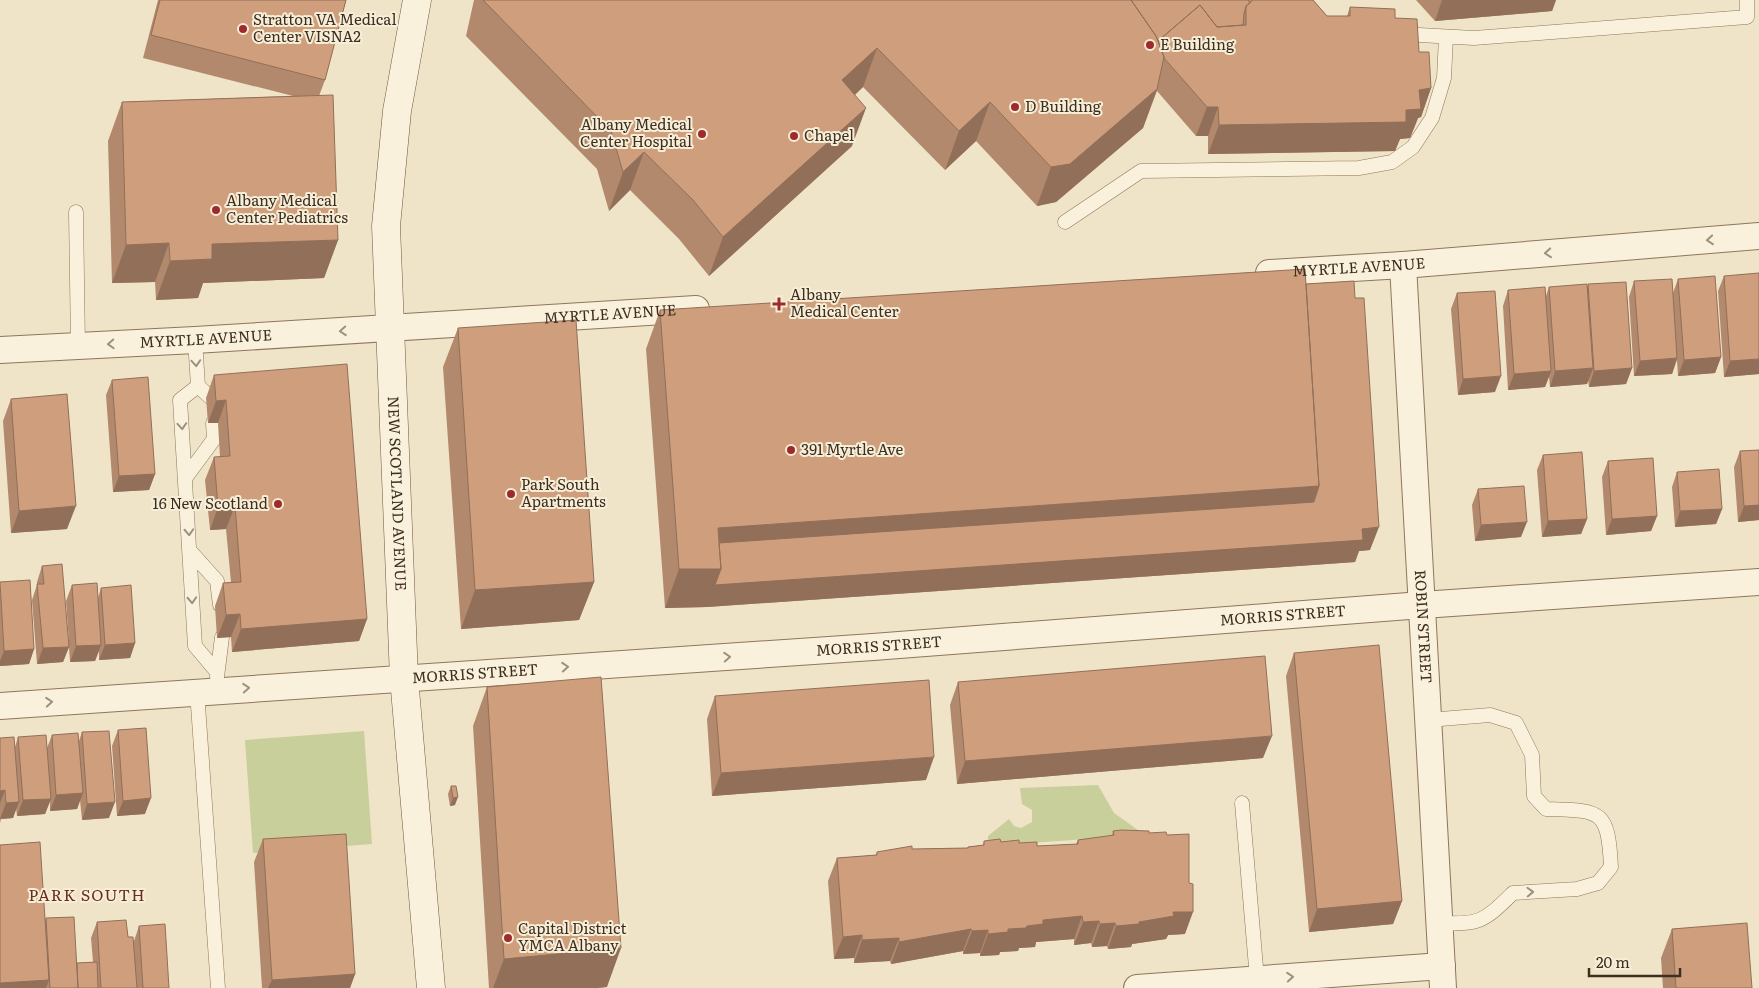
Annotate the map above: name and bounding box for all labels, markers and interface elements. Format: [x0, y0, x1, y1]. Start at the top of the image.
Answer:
place label: Stratton VA Medical Center VISNA2 [253, 7, 396, 47]
marker: Stratton VA Medical Center VISNA2 [237, 23, 249, 35]
place label: E Building [1160, 32, 1235, 55]
marker: E Building [1144, 39, 1156, 51]
place label: D Building [1025, 94, 1102, 117]
marker: D Building [1009, 101, 1021, 113]
place label: Albany Medical Center Hospital [580, 112, 692, 152]
place label: Chapel [804, 123, 854, 146]
marker: Albany Medical Center Hospital [696, 128, 708, 140]
marker: Chapel [788, 130, 800, 142]
place label: Albany Medical Center Pediatrics [226, 188, 348, 228]
marker: Albany Medical Center Pediatrics [210, 204, 222, 216]
one-way arrow [1706, 234, 1714, 245]
one-way arrow [1544, 247, 1552, 258]
street label: MYRTLE AVENUE [1292, 250, 1426, 282]
place label: Albany Medical Center [790, 282, 899, 322]
street label: MYRTLE AVENUE [543, 297, 677, 328]
marker: Albany Medical Center [772, 297, 786, 311]
street label: MYRTLE AVENUE [139, 322, 273, 353]
one-way arrow [339, 325, 347, 336]
one-way arrow [107, 339, 115, 350]
one-way arrow [191, 359, 202, 367]
street label: NEW SCOTLAND AVENUE [383, 396, 414, 591]
one-way arrow [176, 422, 187, 430]
place label: 391 Myrtle Ave [801, 437, 904, 460]
marker: 391 Myrtle Ave [785, 444, 797, 456]
place label: Park South Apartments [521, 472, 606, 512]
marker: Park South Apartments [505, 488, 517, 500]
place label: 16 New Scotland [153, 491, 268, 514]
marker: 16 New Scotland [272, 498, 284, 510]
one-way arrow [183, 528, 194, 536]
street label: ROBIN STREET [1410, 569, 1439, 684]
one-way arrow [187, 596, 198, 604]
street label: MORRIS STREET [1219, 598, 1347, 630]
street label: MORRIS STREET [815, 629, 943, 661]
one-way arrow [723, 651, 731, 662]
street label: MORRIS STREET [411, 657, 539, 688]
one-way arrow [561, 662, 569, 673]
one-way arrow [242, 683, 250, 694]
one-way arrow [45, 697, 53, 708]
district label: PARK SOUTH [28, 882, 146, 906]
one-way arrow [1526, 887, 1534, 898]
place label: Capital District YMCA Albany [518, 916, 627, 956]
marker: Capital District YMCA Albany [502, 932, 514, 944]
scale bar [1589, 946, 1680, 978]
text: 20 m [1596, 950, 1630, 973]
one-way arrow [1286, 971, 1294, 982]

